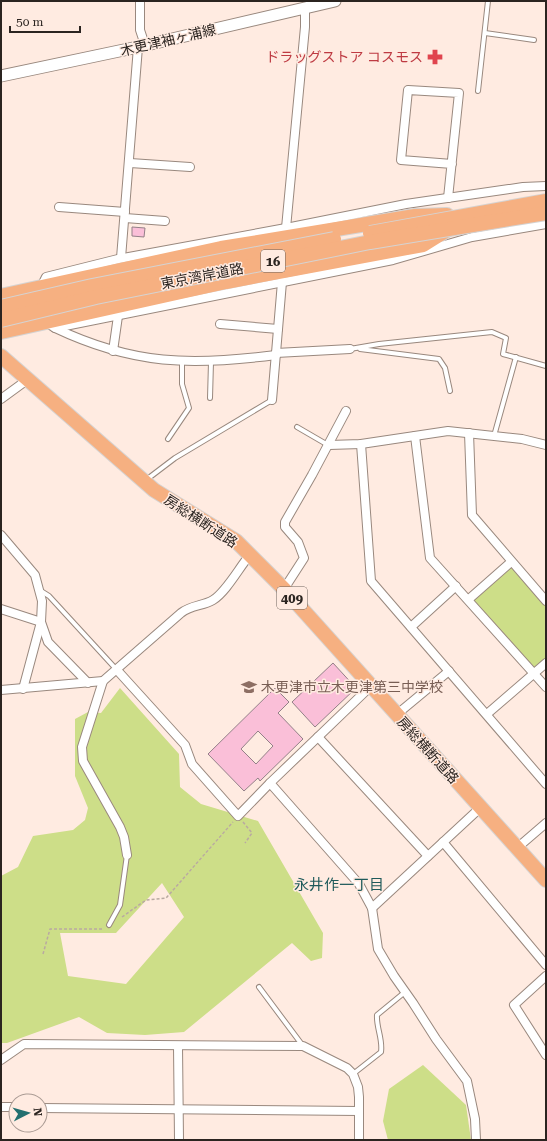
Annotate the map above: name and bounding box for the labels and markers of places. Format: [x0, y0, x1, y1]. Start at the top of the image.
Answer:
pharmacy icon: ドラッグストア コスモス [426, 48, 444, 66]
place label: ドラッグストア コスモス [265, 49, 423, 65]
school or university icon: 木更津市立木更津第三中学校 [240, 678, 258, 696]
place label: 木更津市立木更津第三中学校 [261, 679, 443, 695]

